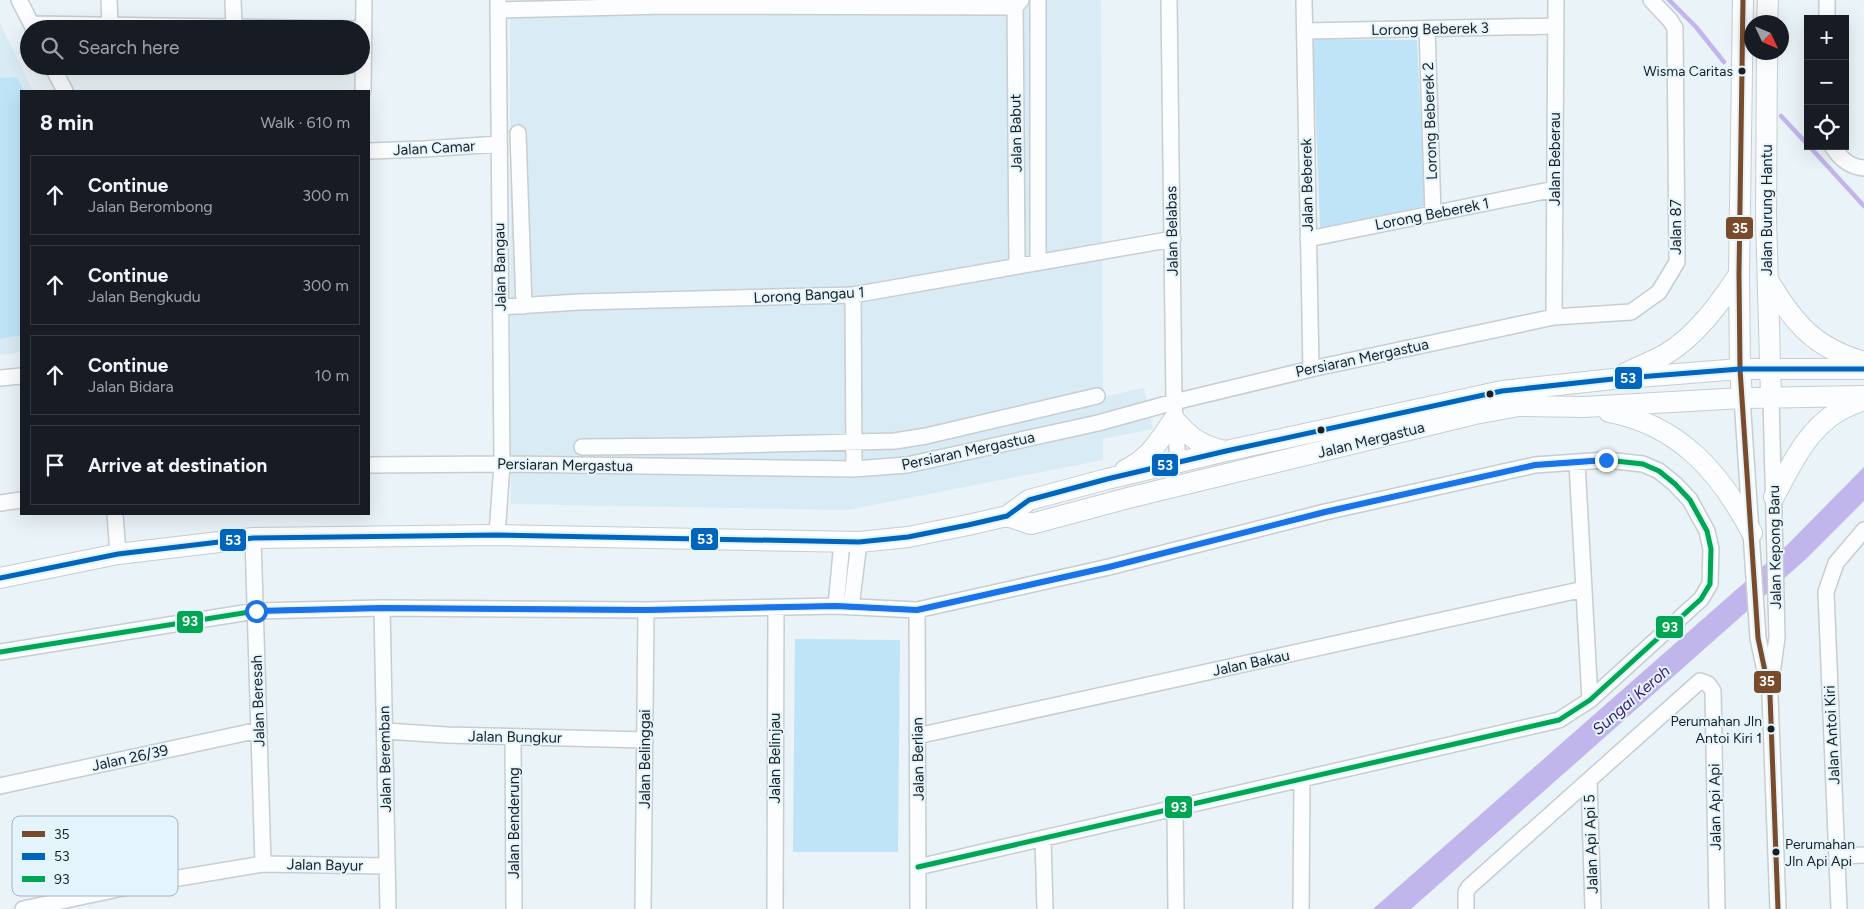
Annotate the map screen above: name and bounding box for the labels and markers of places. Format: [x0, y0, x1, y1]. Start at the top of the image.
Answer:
place label: Wisma Caritas [1643, 63, 1733, 80]
marker: Wisma Caritas [1737, 66, 1747, 76]
unlabelled marker [1485, 389, 1495, 399]
unlabelled marker [1316, 425, 1326, 435]
place label: Perumahan Jln Antoi Kiri 1 [1670, 713, 1762, 747]
marker: Perumahan Jln Antoi Kiri 1 [1766, 724, 1776, 734]
place label: Perumahan Jln Api Api [1785, 836, 1855, 870]
marker: Perumahan Jln Api Api [1771, 847, 1781, 857]

